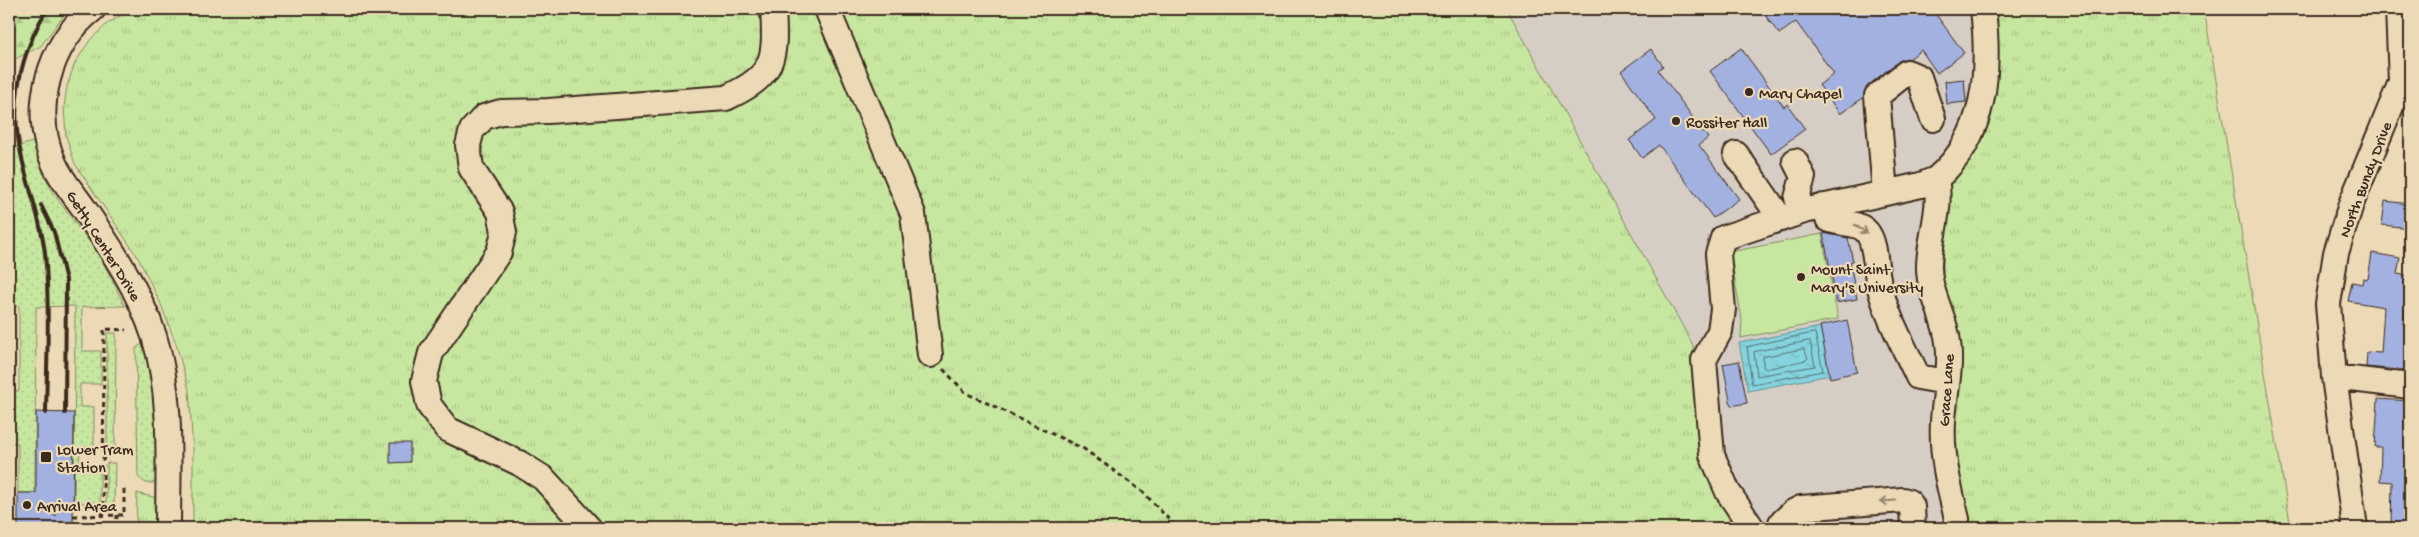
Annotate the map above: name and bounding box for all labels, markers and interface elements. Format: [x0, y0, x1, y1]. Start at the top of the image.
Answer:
marker: Mary Chapel [1743, 86, 1755, 98]
place label: Mary Chapel [1759, 86, 1842, 105]
marker: Rossiter Hall [1670, 115, 1682, 127]
place label: Rossiter Hall [1686, 115, 1767, 134]
street label: North Bundy Drive [2336, 119, 2398, 241]
street label: Getty Center Drive [60, 188, 144, 306]
one-way arrow [1854, 224, 1868, 234]
place label: Mount Saint Mary's University [1811, 262, 1923, 299]
marker: Mount Saint Mary's University [1795, 271, 1807, 283]
street label: Grace Lane [1936, 353, 1961, 427]
place label: Lower Tram Station [57, 442, 134, 479]
marker: Lower Tram Station [39, 450, 53, 464]
one-way arrow [1881, 496, 1897, 506]
marker: Arrival Area [21, 499, 33, 511]
place label: Arrival Area [37, 499, 118, 518]

